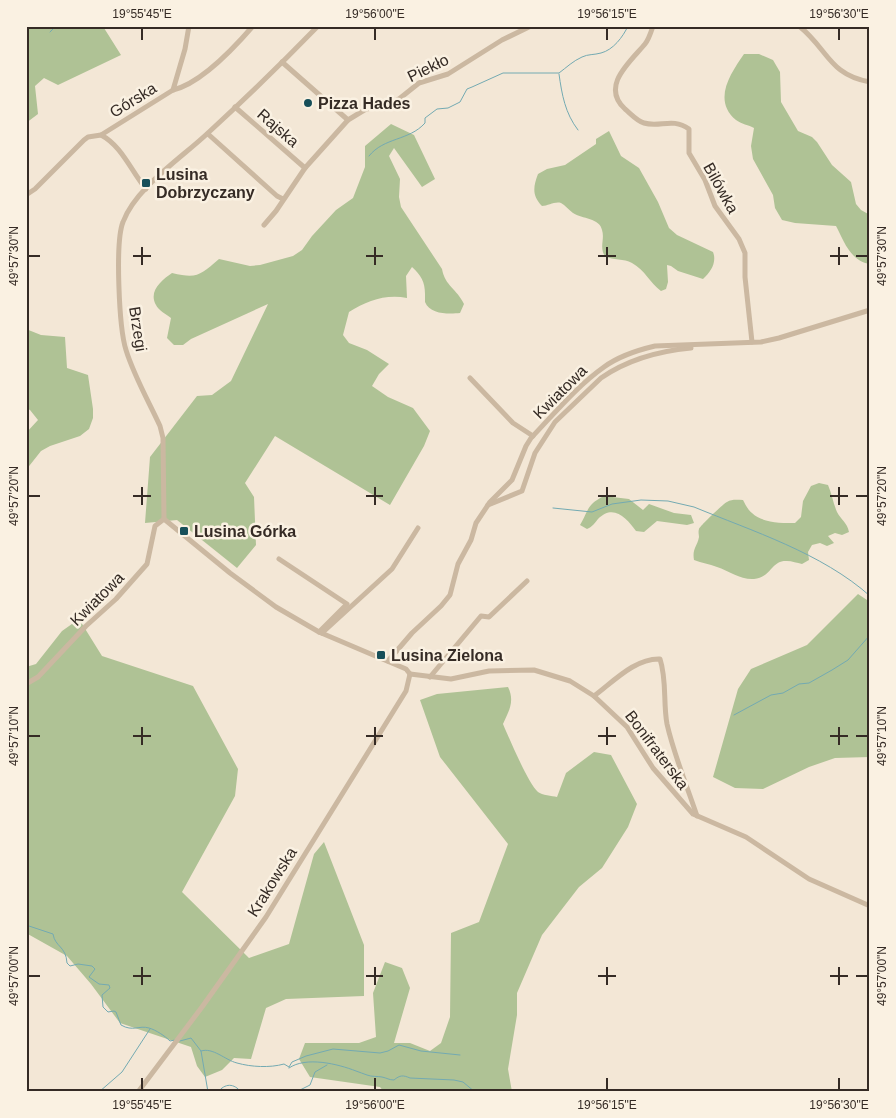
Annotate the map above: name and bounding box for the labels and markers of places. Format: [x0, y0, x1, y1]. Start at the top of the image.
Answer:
place label: Pizza Hades [318, 95, 411, 112]
marker: Pizza Hades [302, 97, 314, 109]
place label: Lusina Dobrzyczany [156, 166, 255, 201]
marker: Lusina Dobrzyczany [140, 177, 152, 189]
place label: Lusina Górka [194, 523, 296, 540]
marker: Lusina Górka [178, 525, 190, 537]
place label: Lusina Zielona [391, 647, 503, 664]
marker: Lusina Zielona [375, 649, 387, 661]

